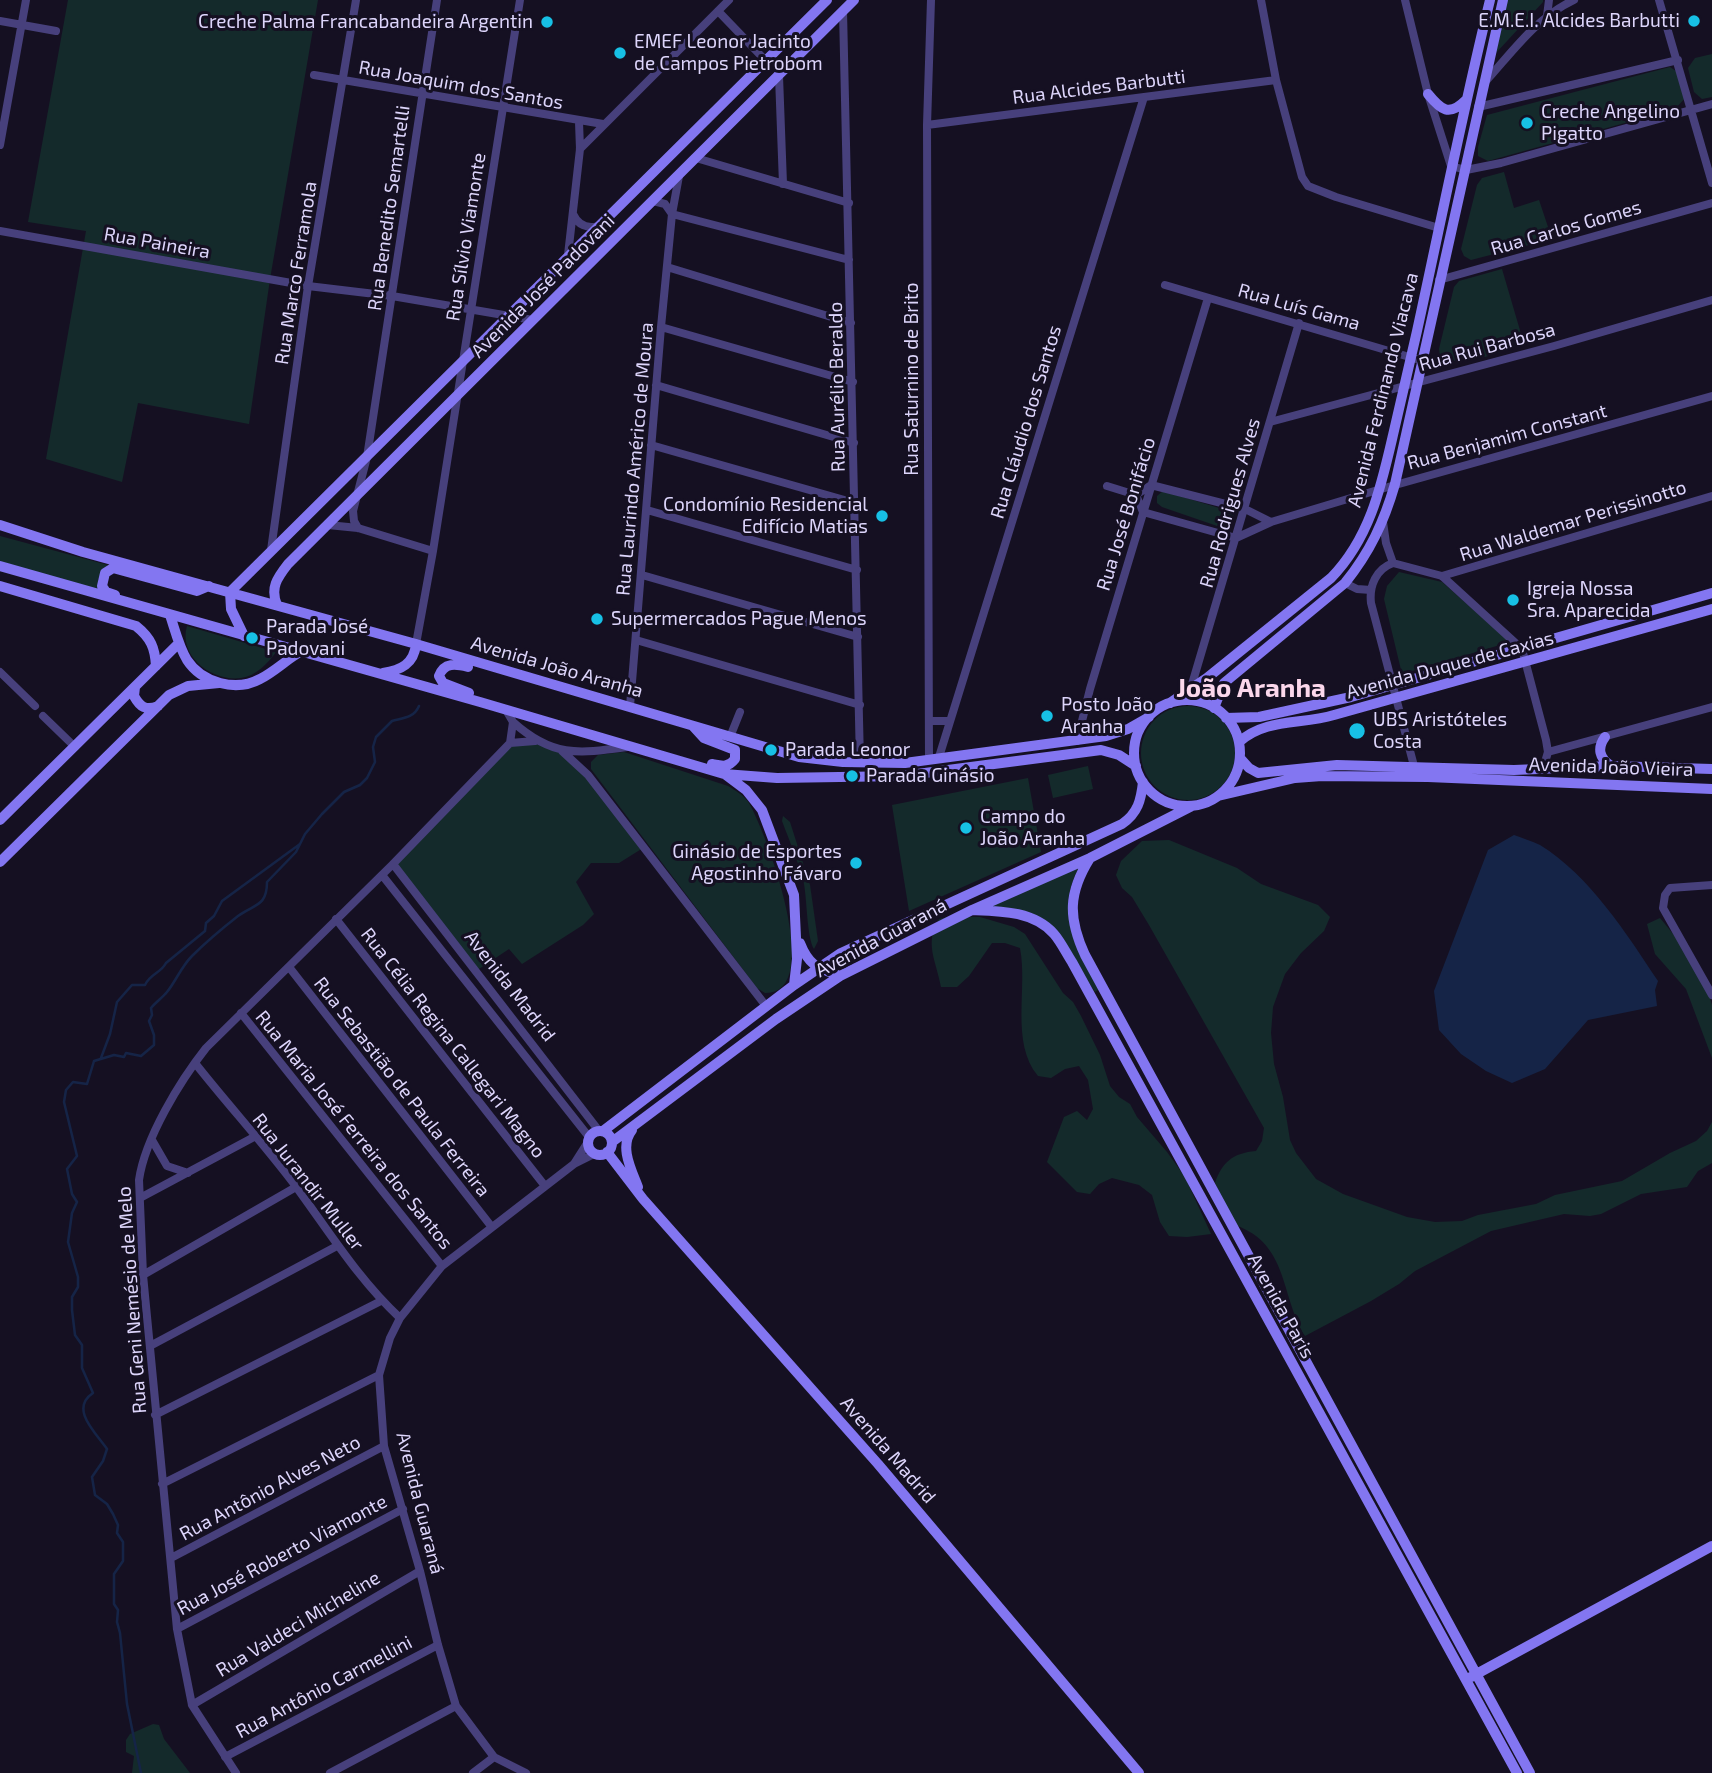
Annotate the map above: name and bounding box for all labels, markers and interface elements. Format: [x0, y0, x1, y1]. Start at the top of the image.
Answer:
place label: E.M.E.I. Alcides Barbutti [1478, 10, 1680, 32]
place label: Creche Palma Francabandeira Argentin [198, 11, 533, 33]
marker: E.M.E.I. Alcides Barbutti [1686, 13, 1702, 29]
marker: Creche Palma Francabandeira Argentin [539, 14, 555, 30]
place label: EMEF Leonor Jacinto de Campos Pietrobom [634, 31, 823, 75]
marker: EMEF Leonor Jacinto de Campos Pietrobom [612, 45, 628, 61]
street label: Rua Joaquim dos Santos [357, 56, 565, 114]
street label: Rua Alcides Barbutti [1011, 65, 1187, 109]
place label: Creche Angelino Pigatto [1541, 101, 1680, 145]
street label: Rua Benedito Semartelli [363, 104, 415, 312]
marker: Creche Angelino Pigatto [1519, 115, 1535, 131]
street label: Rua Sílvio Viamonte [441, 151, 491, 323]
street label: Rua Marco Ferramola [270, 180, 322, 366]
street label: Rua Carlos Gomes [1488, 196, 1644, 260]
street label: Avenida José Padovani [467, 210, 619, 362]
street label: Rua Paineira [102, 222, 212, 264]
street label: Avenida Ferdinando Viacava [1343, 270, 1423, 510]
street label: Rua Luís Gama [1235, 279, 1363, 335]
street label: Rua Saturnino de Brito [901, 282, 923, 476]
street label: Rua Aurélio Beraldo [824, 302, 850, 472]
street label: Rua Rui Barbosa [1416, 318, 1558, 376]
street label: Rua Laurindo Américo de Moura [612, 321, 658, 597]
street label: Rua Cláudio dos Santos [986, 323, 1066, 521]
street label: Rua Benjamim Constant [1405, 399, 1609, 475]
street label: Rua Rodrigues Alves [1195, 416, 1265, 590]
street label: Rua José Bonifácio [1092, 434, 1160, 594]
street label: Rua Waldemar Perissinotto [1457, 476, 1689, 566]
place label: Condomínio Residencial Edifício Matias [663, 494, 868, 538]
marker: Condomínio Residencial Edifício Matias [874, 508, 890, 524]
place label: Igreja Nossa Sra. Aparecida [1527, 578, 1650, 622]
marker: Igreja Nossa Sra. Aparecida [1505, 592, 1521, 608]
place label: Supermercados Pague Menos [611, 608, 867, 630]
marker: Supermercados Pague Menos [589, 611, 605, 627]
place label: Parada José Padovani [266, 616, 368, 660]
street label: Avenida Duque de Caxias [1344, 626, 1556, 704]
marker: Parada José Padovani [244, 630, 260, 646]
street label: Avenida João Aranha [468, 632, 646, 702]
district label: João Aranha [1176, 672, 1326, 704]
place label: Posto João Aranha [1061, 694, 1153, 738]
marker: Posto João Aranha [1039, 708, 1055, 724]
place label: UBS Aristóteles Costa [1373, 709, 1507, 753]
marker: UBS Aristóteles Costa [1347, 721, 1367, 741]
place label: Parada Leonor [785, 739, 910, 761]
marker: Parada Leonor [763, 742, 779, 758]
street label: Avenida João Vieira [1528, 753, 1694, 781]
place label: Parada Ginásio [866, 765, 994, 787]
marker: Parada Ginásio [844, 768, 860, 784]
place label: Campo do João Aranha [980, 806, 1085, 850]
marker: Campo do João Aranha [958, 820, 974, 836]
place label: Ginásio de Esportes Agostinho Fávaro [672, 841, 842, 885]
marker: Ginásio de Esportes Agostinho Fávaro [848, 855, 864, 871]
street label: Avenida Guaraná [811, 894, 951, 982]
street label: Rua Célia Regina Callegari Magno [356, 923, 550, 1163]
street label: Avenida Madrid [460, 926, 560, 1046]
street label: Rua Sebastião de Paula Ferreira [309, 973, 495, 1201]
street label: Rua Maria José Ferreira dos Santos [251, 1006, 457, 1254]
street label: Rua Jurandir Muller [247, 1109, 369, 1255]
street label: Rua Geni Nemésio de Melo [113, 1186, 151, 1414]
street label: Avenida Paris [1243, 1250, 1319, 1362]
street label: Avenida Madrid [835, 1392, 941, 1508]
street label: Avenida Guaraná [391, 1430, 449, 1576]
street label: Rua Antônio Alves Neto [176, 1431, 364, 1545]
street label: Rua José Roberto Viamonte [173, 1490, 391, 1620]
street label: Rua Valdeci Micheline [212, 1566, 384, 1682]
street label: Rua Antônio Carmellini [232, 1631, 416, 1743]

